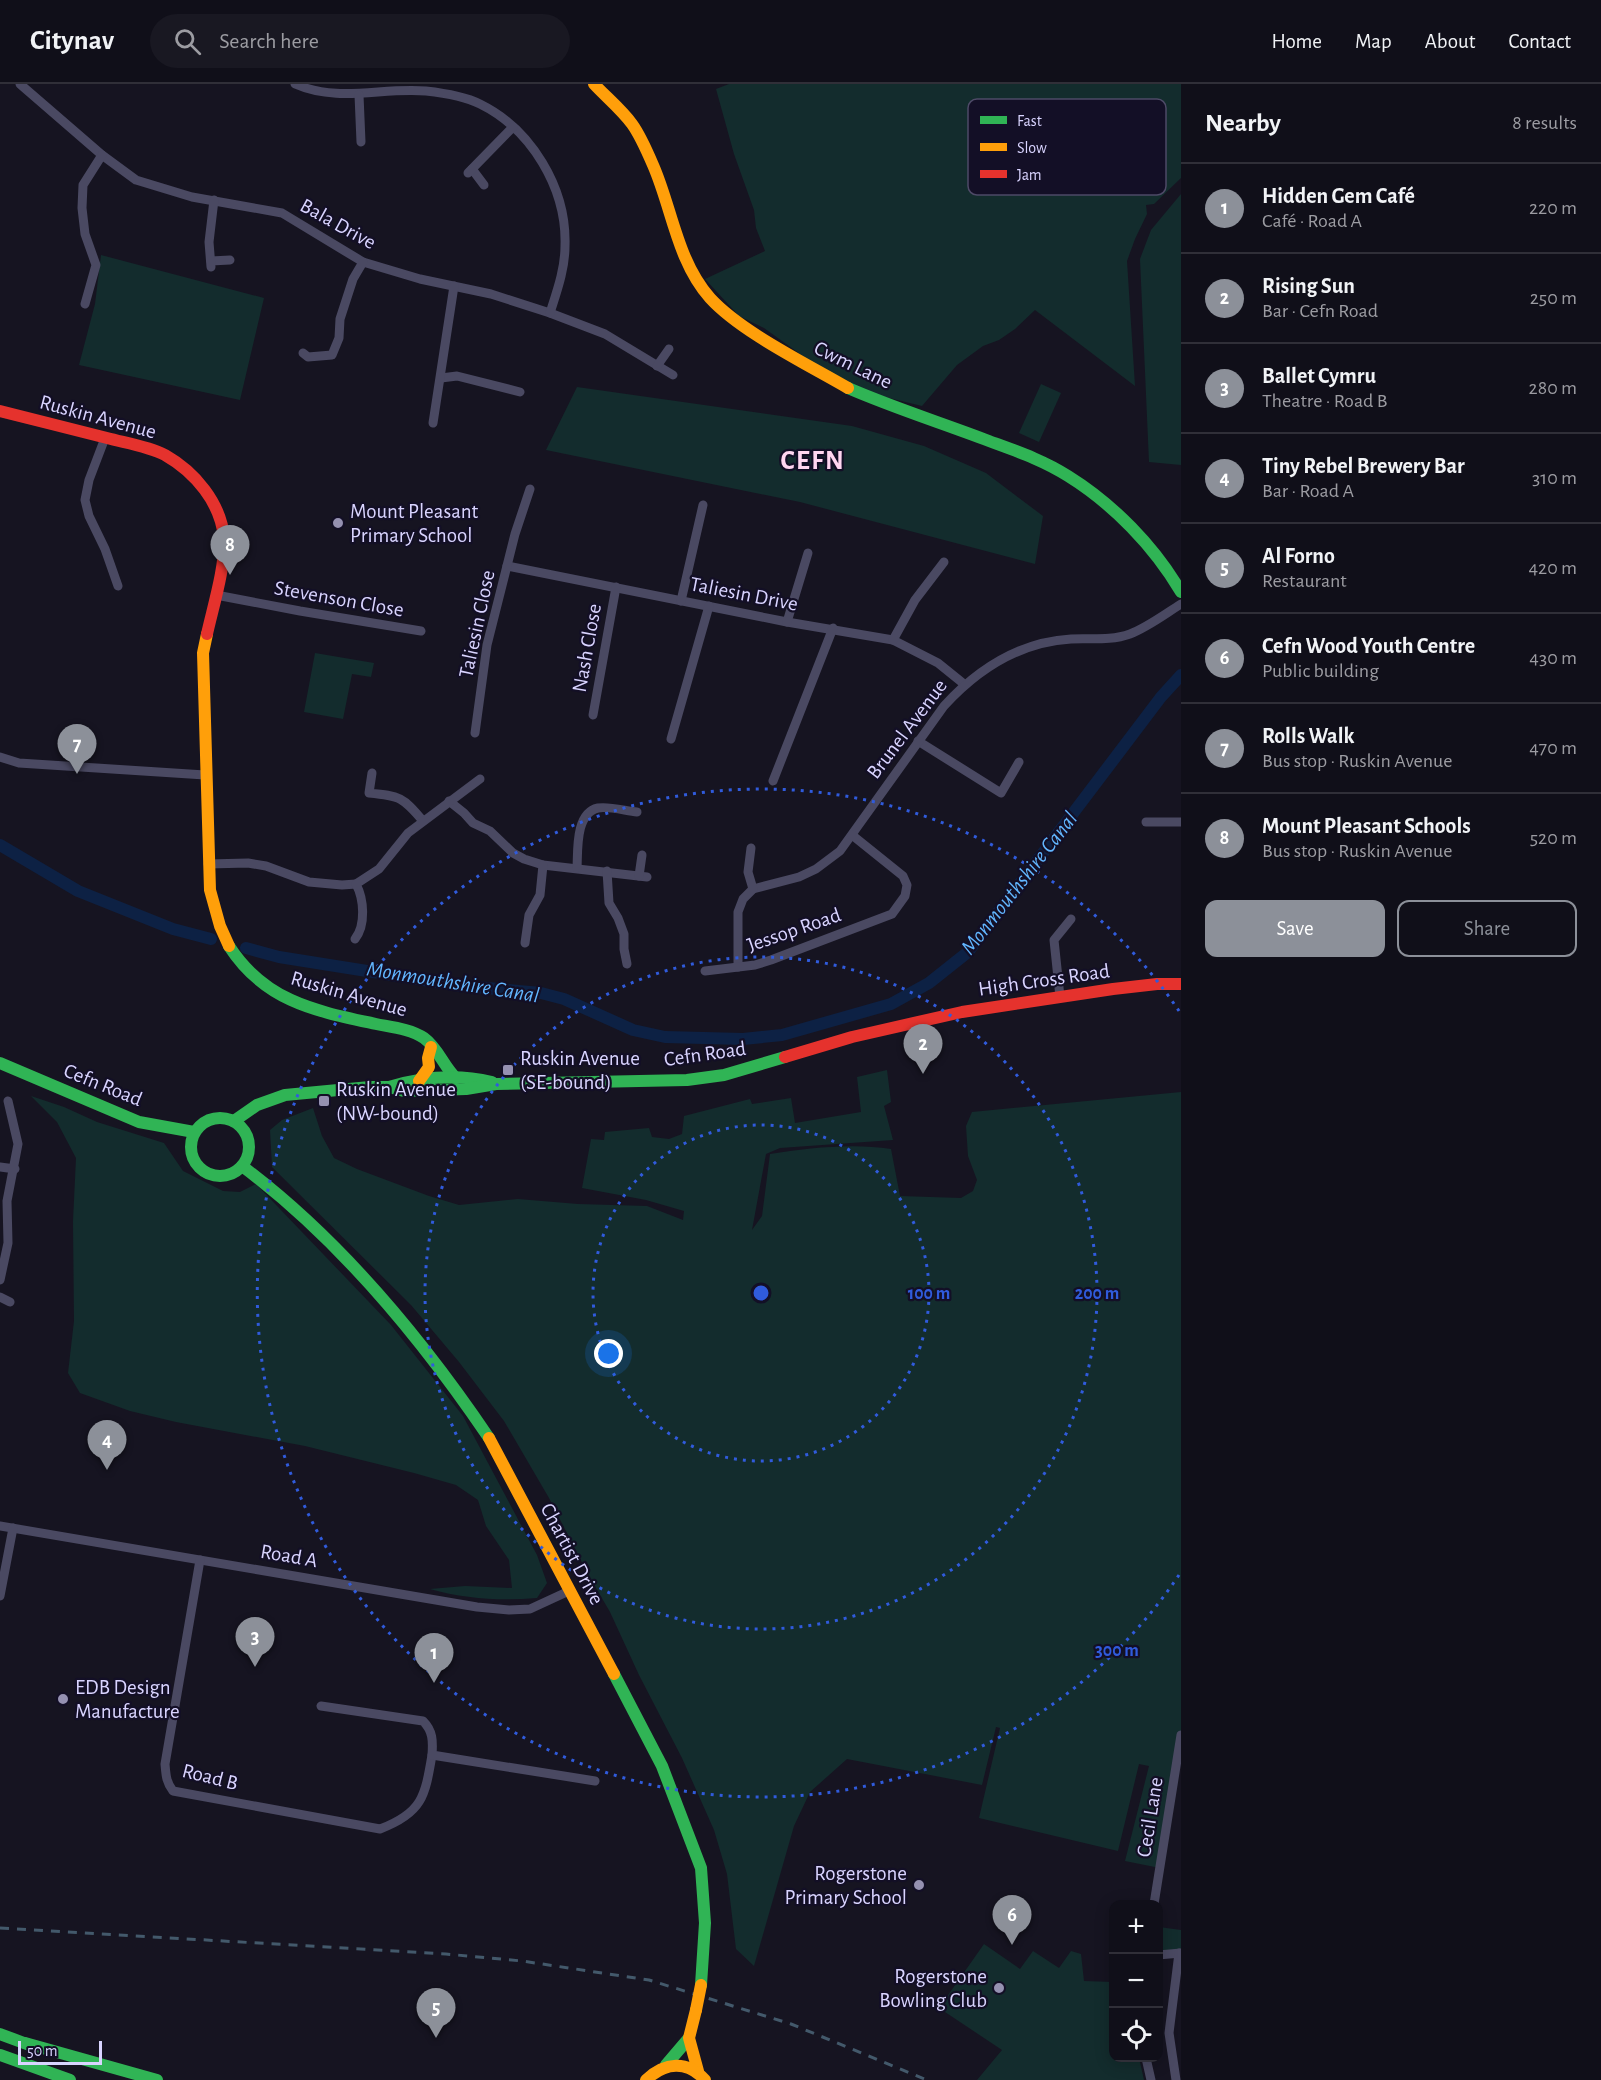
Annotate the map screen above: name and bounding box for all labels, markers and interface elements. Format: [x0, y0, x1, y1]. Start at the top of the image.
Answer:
search box [150, 14, 570, 68]
icon: search [171, 25, 204, 58]
text: Citynav [30, 27, 114, 55]
text: Search here [219, 30, 319, 52]
text: Home [1271, 31, 1322, 52]
text: Map [1355, 31, 1392, 52]
text: About [1425, 31, 1475, 52]
text: Contact [1508, 31, 1571, 52]
legend [968, 99, 1166, 195]
text: Nearby [1205, 110, 1281, 136]
text: Fast [1017, 113, 1042, 129]
text: 8 results [1512, 113, 1577, 133]
text: Slow [1017, 140, 1047, 156]
text: Jam [1017, 167, 1042, 183]
text: Hidden Gem Café [1262, 185, 1415, 207]
street label: Bala Drive [297, 195, 379, 253]
text: 1 [1221, 198, 1228, 218]
text: 220 m [1529, 198, 1577, 218]
text: Café · Road A [1262, 211, 1362, 231]
text: Rising Sun [1262, 275, 1355, 297]
text: 2 [1220, 288, 1229, 308]
text: 250 m [1530, 288, 1577, 308]
text: Bar · Cefn Road [1262, 301, 1378, 321]
street label: Cwm Lane [811, 337, 895, 393]
text: Ballet Cymru [1262, 365, 1376, 387]
text: 3 [1220, 378, 1229, 398]
text: 280 m [1529, 378, 1577, 398]
street label: Ruskin Avenue [37, 391, 159, 443]
text: Theatre · Road B [1262, 391, 1388, 411]
district label: CEFN [781, 447, 845, 474]
text: Tiny Rebel Brewery Bar [1262, 455, 1465, 477]
text: 4 [1219, 468, 1230, 488]
text: 310 m [1532, 468, 1577, 488]
text: Bar · Road A [1262, 481, 1354, 501]
place label: Mount Pleasant Primary School [350, 501, 479, 546]
marker: Mount Pleasant Primary School [331, 516, 345, 530]
pin: 8 [210, 526, 250, 575]
text: Al Forno [1262, 545, 1335, 567]
text: 5 [1220, 558, 1229, 578]
text: 420 m [1528, 558, 1577, 578]
street label: Taliesin Close [455, 568, 499, 680]
text: Restaurant [1262, 571, 1347, 591]
street label: Taliesin Drive [688, 573, 800, 615]
street label: Stevenson Close [273, 577, 405, 621]
street label: Nash Close [569, 602, 605, 694]
text: Cefn Wood Youth Centre [1262, 635, 1475, 657]
text: 6 [1220, 648, 1229, 668]
text: 430 m [1529, 648, 1577, 668]
text: Public building [1262, 661, 1379, 681]
street label: Brunel Avenue [863, 675, 951, 783]
pin: 7 [58, 724, 97, 774]
text: Rolls Walk [1262, 725, 1354, 747]
text: 7 [1220, 738, 1229, 758]
text: 470 m [1529, 738, 1577, 758]
text: Bus stop · Ruskin Avenue [1262, 751, 1453, 771]
water label: Monmouthshire Canal [957, 807, 1081, 959]
text: Mount Pleasant Schools [1262, 815, 1471, 837]
text: 8 [1220, 828, 1229, 848]
text: 520 m [1530, 828, 1577, 848]
text: Bus stop · Ruskin Avenue [1262, 841, 1453, 861]
button: Save [1205, 900, 1385, 957]
button: Share [1397, 900, 1577, 957]
street label: Jessop Road [744, 904, 844, 956]
water label: Monmouthshire Canal [365, 957, 541, 1007]
street label: High Cross Road [977, 960, 1111, 1000]
street label: Ruskin Avenue [288, 967, 410, 1021]
pin: 2 [904, 1024, 942, 1074]
street label: Cefn Road [663, 1038, 747, 1070]
place label: Ruskin Avenue (SE-bound) [520, 1048, 640, 1093]
street label: Cefn Road [61, 1060, 145, 1110]
marker: Ruskin Avenue (SE-bound) [501, 1063, 515, 1077]
place label: Ruskin Avenue (NW-bound) [336, 1079, 456, 1124]
marker: Ruskin Avenue (NW-bound) [317, 1094, 331, 1108]
centre of rings [751, 1283, 771, 1303]
text: 100 m [908, 1285, 950, 1303]
text: 200 m [1075, 1285, 1119, 1303]
your location [594, 1339, 623, 1368]
pin: 4 [88, 1420, 126, 1470]
street label: Chartist Drive [537, 1500, 607, 1608]
street label: Road A [259, 1541, 319, 1571]
pin: 3 [236, 1618, 274, 1667]
pin: 1 [414, 1634, 454, 1683]
text: 300 m [1095, 1642, 1139, 1660]
place label: EDB Design Manufacture [75, 1677, 180, 1722]
marker: EDB Design Manufacture [56, 1692, 70, 1706]
street label: Road B [180, 1760, 240, 1794]
street label: Cecil Lane [1133, 1775, 1167, 1859]
place label: Rogerstone Primary School [784, 1863, 907, 1908]
marker: Rogerstone Primary School [912, 1878, 926, 1892]
pin: 6 [992, 1896, 1032, 1945]
map controls [1109, 1900, 1163, 2062]
button: + [1109, 1900, 1163, 1954]
button: − [1109, 1954, 1163, 2008]
place label: Rogerstone Bowling Club [879, 1966, 987, 2011]
marker: Rogerstone Bowling Club [992, 1981, 1006, 1995]
pin: 5 [416, 1988, 456, 2038]
button: locate [1109, 2008, 1163, 2062]
scale bar [18, 2038, 102, 2066]
text: 50 m [27, 2043, 58, 2059]

